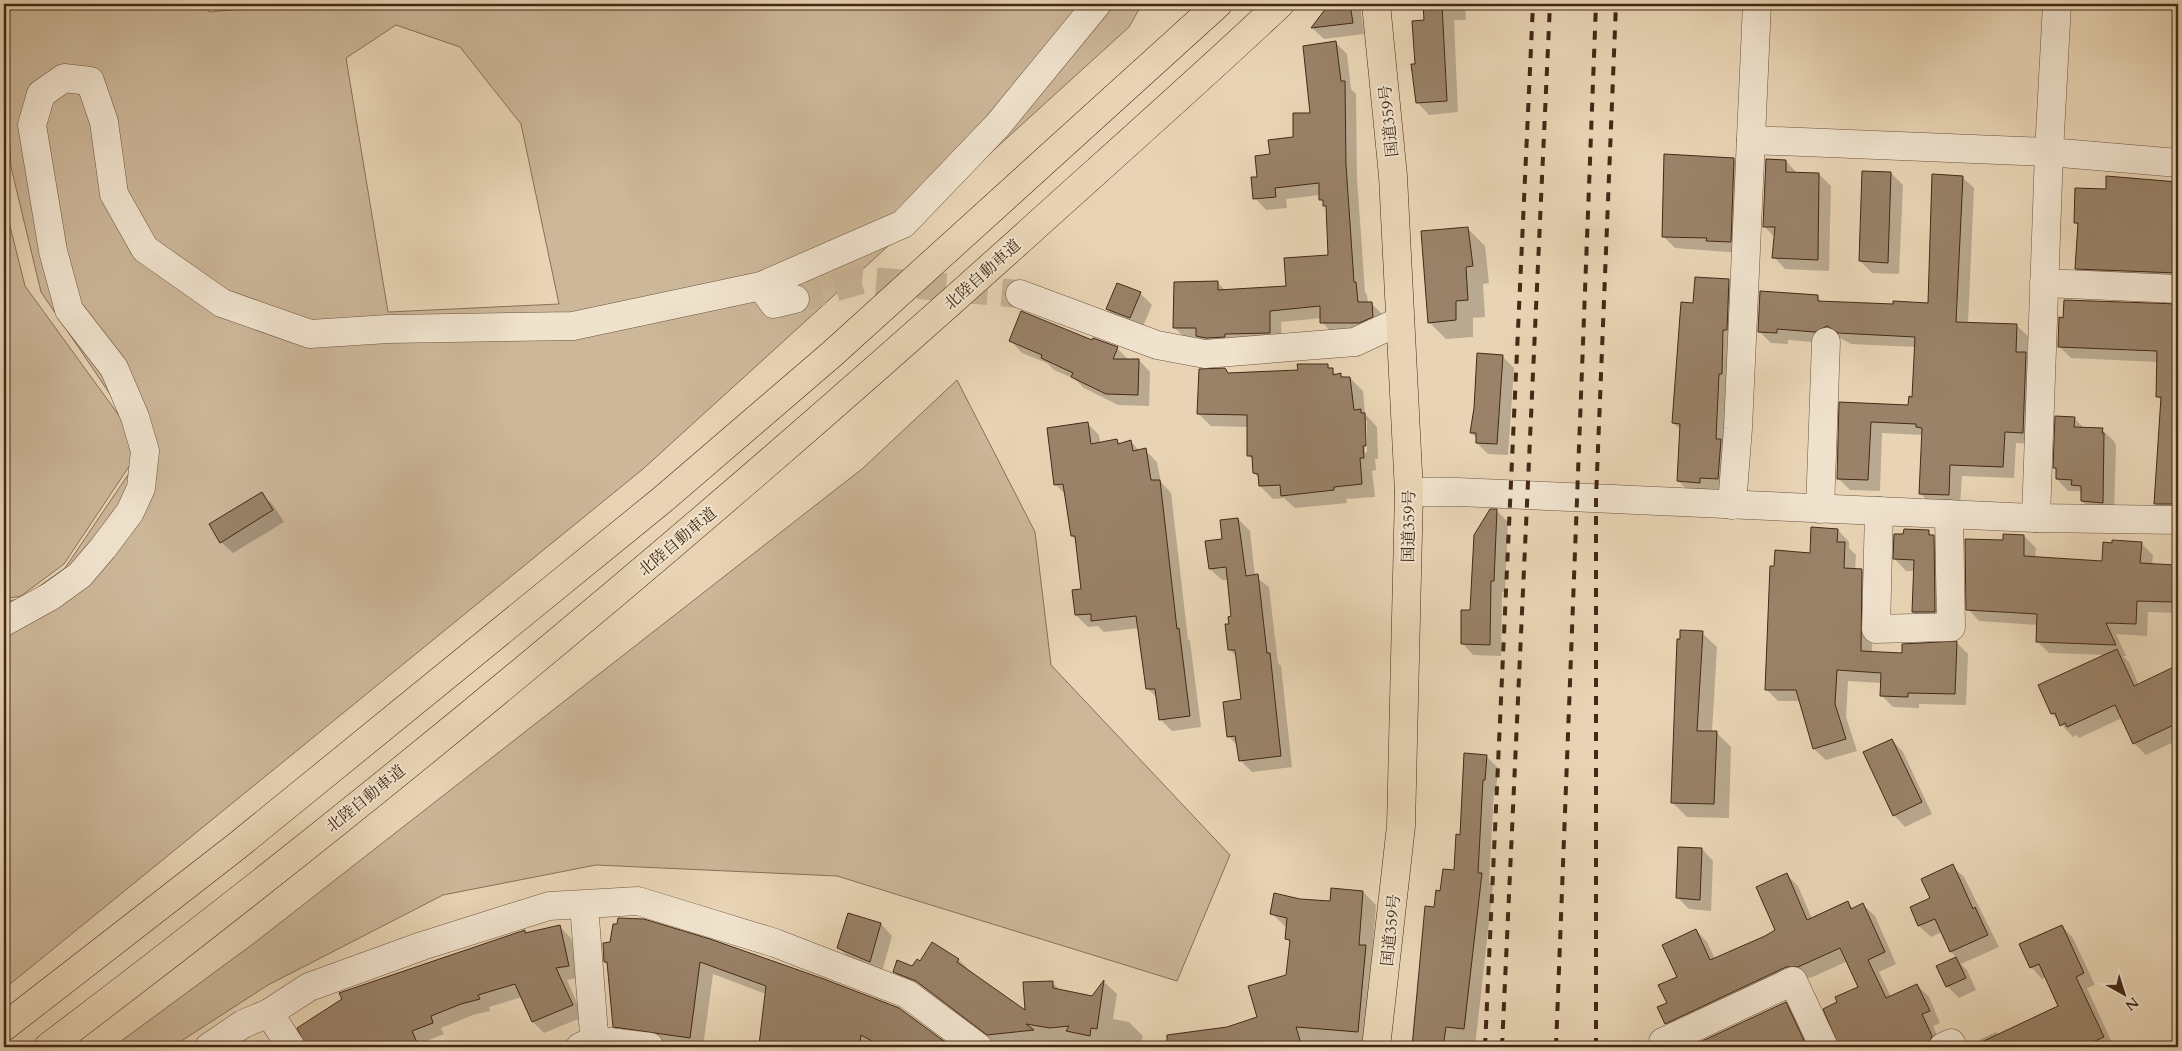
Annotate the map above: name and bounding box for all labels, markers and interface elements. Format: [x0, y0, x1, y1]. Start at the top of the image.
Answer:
street label: 国道359号 [1374, 84, 1404, 158]
street label: 北陸自動車道 [940, 234, 1026, 315]
street label: 国道359号 [1397, 490, 1421, 563]
street label: 北陸自動車道 [634, 502, 721, 581]
street label: 北陸自動車道 [321, 760, 410, 838]
street label: 国道359号 [1376, 893, 1406, 967]
north arrow [2100, 968, 2150, 1018]
text: N [2121, 993, 2143, 1015]

